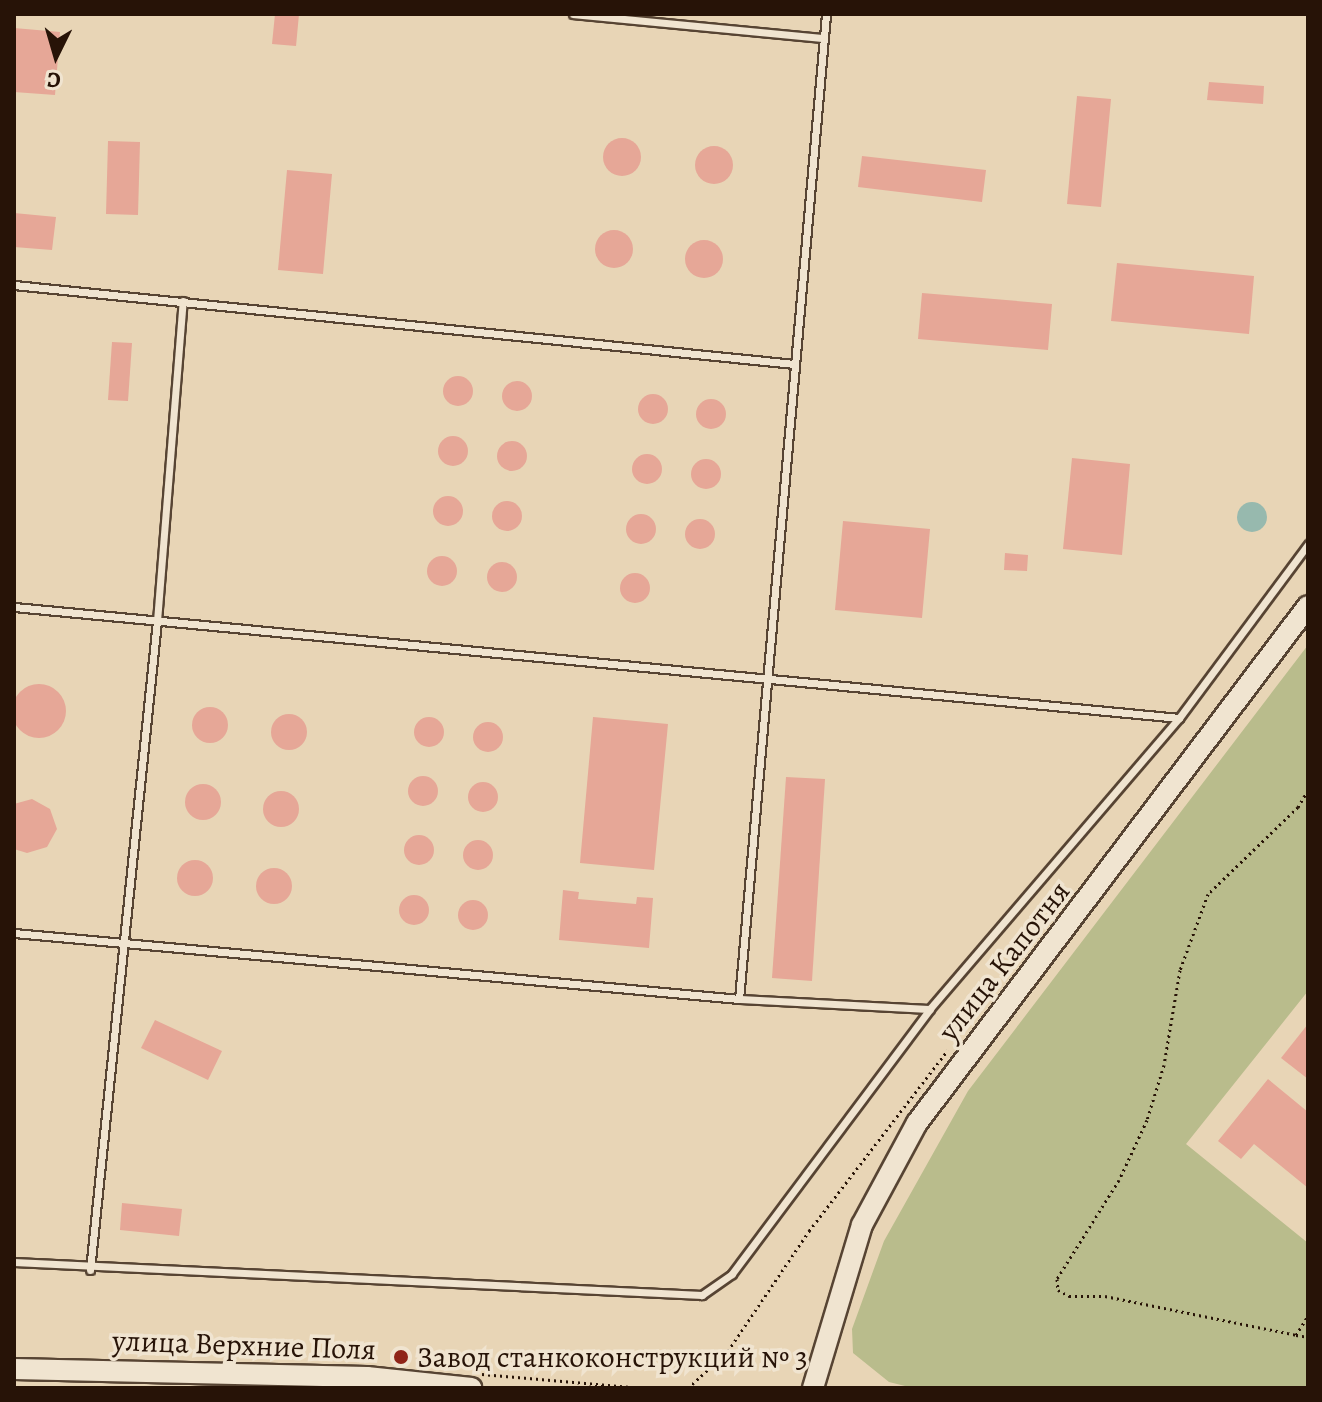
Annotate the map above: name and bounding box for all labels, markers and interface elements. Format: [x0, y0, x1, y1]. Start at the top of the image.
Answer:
north arrow [16, 16, 96, 96]
text: С [46, 64, 62, 95]
street label: улица Капотня [930, 874, 1078, 1048]
street label: улица Верхние Поля [112, 1322, 376, 1368]
place label: Завод станкоконструкций № 3 [417, 1339, 808, 1375]
marker: Завод станкоконструкций № 3 [392, 1348, 410, 1366]

